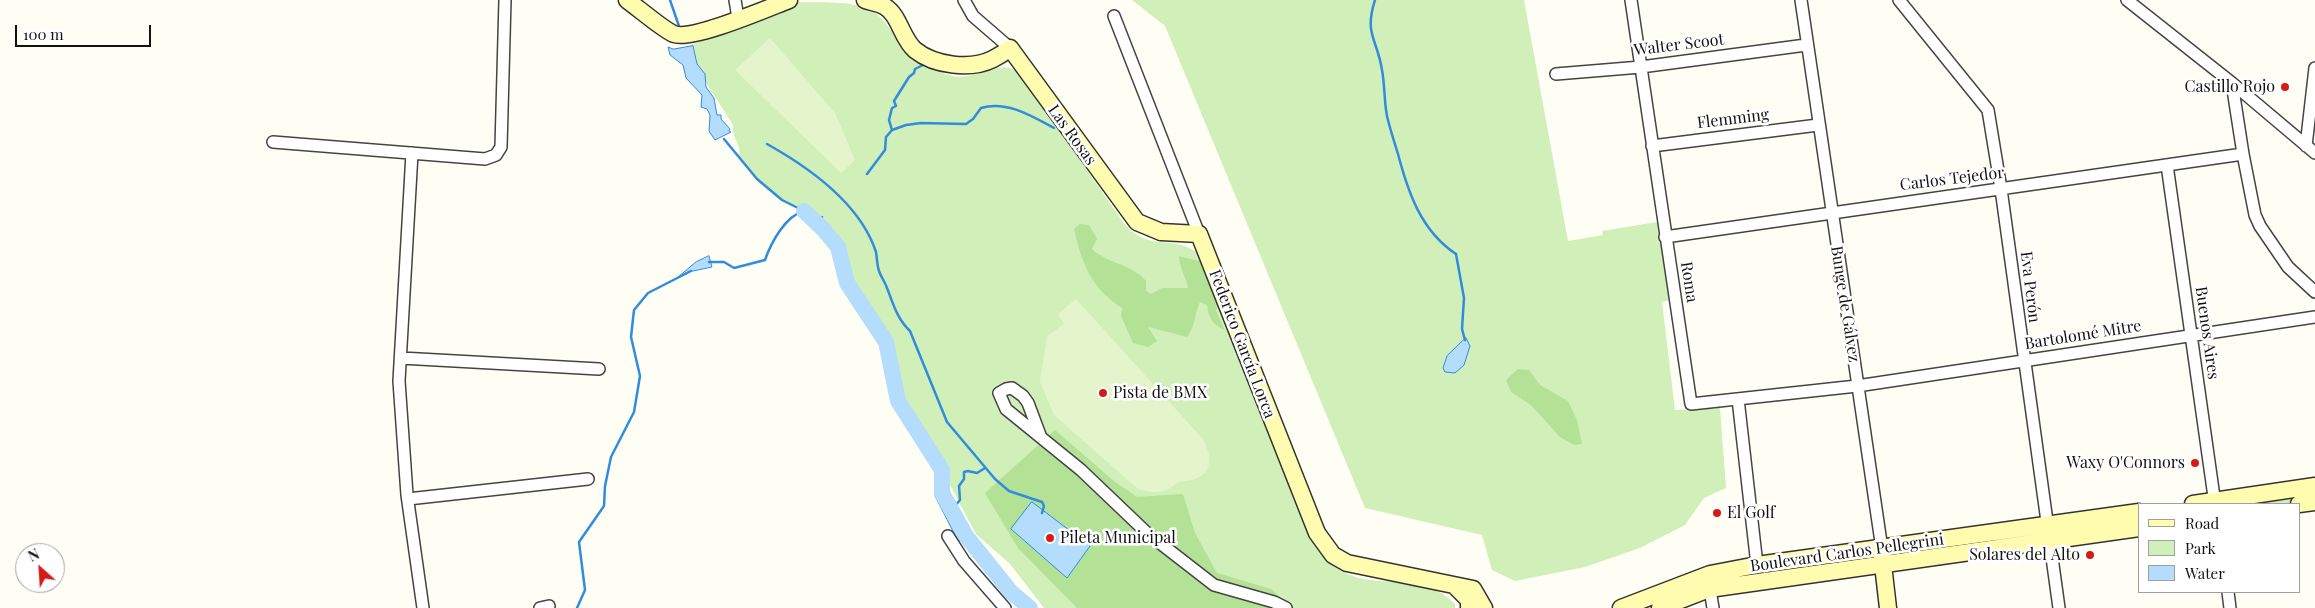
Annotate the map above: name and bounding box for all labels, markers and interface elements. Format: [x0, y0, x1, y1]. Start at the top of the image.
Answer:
scale bar [18, 15, 154, 47]
text: 100 m [23, 24, 64, 44]
street label: Walter Scoot [1633, 30, 1725, 60]
place label: Castillo Rojo [2185, 77, 2275, 97]
marker: Castillo Rojo [2279, 81, 2291, 93]
street label: Las Rosas [1044, 101, 1100, 169]
street label: Flemming [1696, 105, 1770, 133]
street label: Carlos Tejedor [1899, 163, 2005, 195]
street label: Bunge de Gálvez [1826, 244, 1864, 364]
street label: Eva Perón [2016, 250, 2044, 324]
street label: Roma [1676, 260, 1702, 304]
street label: Federico García Lorca [1205, 267, 1279, 421]
street label: Buenos Aires [2191, 285, 2223, 381]
street label: Bartolomé Mitre [2023, 316, 2143, 354]
place label: Pista de BMX [1113, 383, 1207, 403]
marker: Pista de BMX [1097, 387, 1109, 399]
place label: Waxy O'Connors [2066, 453, 2185, 473]
marker: Waxy O'Connors [2189, 457, 2201, 469]
place label: El Golf [1727, 503, 1775, 523]
legend [2138, 503, 2300, 593]
marker: El Golf [1711, 507, 1723, 519]
text: Road [2185, 513, 2219, 533]
place label: Pileta Municipal [1060, 528, 1176, 548]
street label: Boulevard Carlos Pellegrini [1749, 530, 1945, 576]
marker: Pileta Municipal [1044, 532, 1056, 544]
text: Park [2185, 538, 2216, 558]
north arrow [15, 543, 65, 593]
text: N [25, 544, 42, 566]
place label: Solares del Alto [1969, 545, 2080, 565]
marker: Solares del Alto [2084, 549, 2096, 561]
text: Water [2185, 563, 2225, 583]

